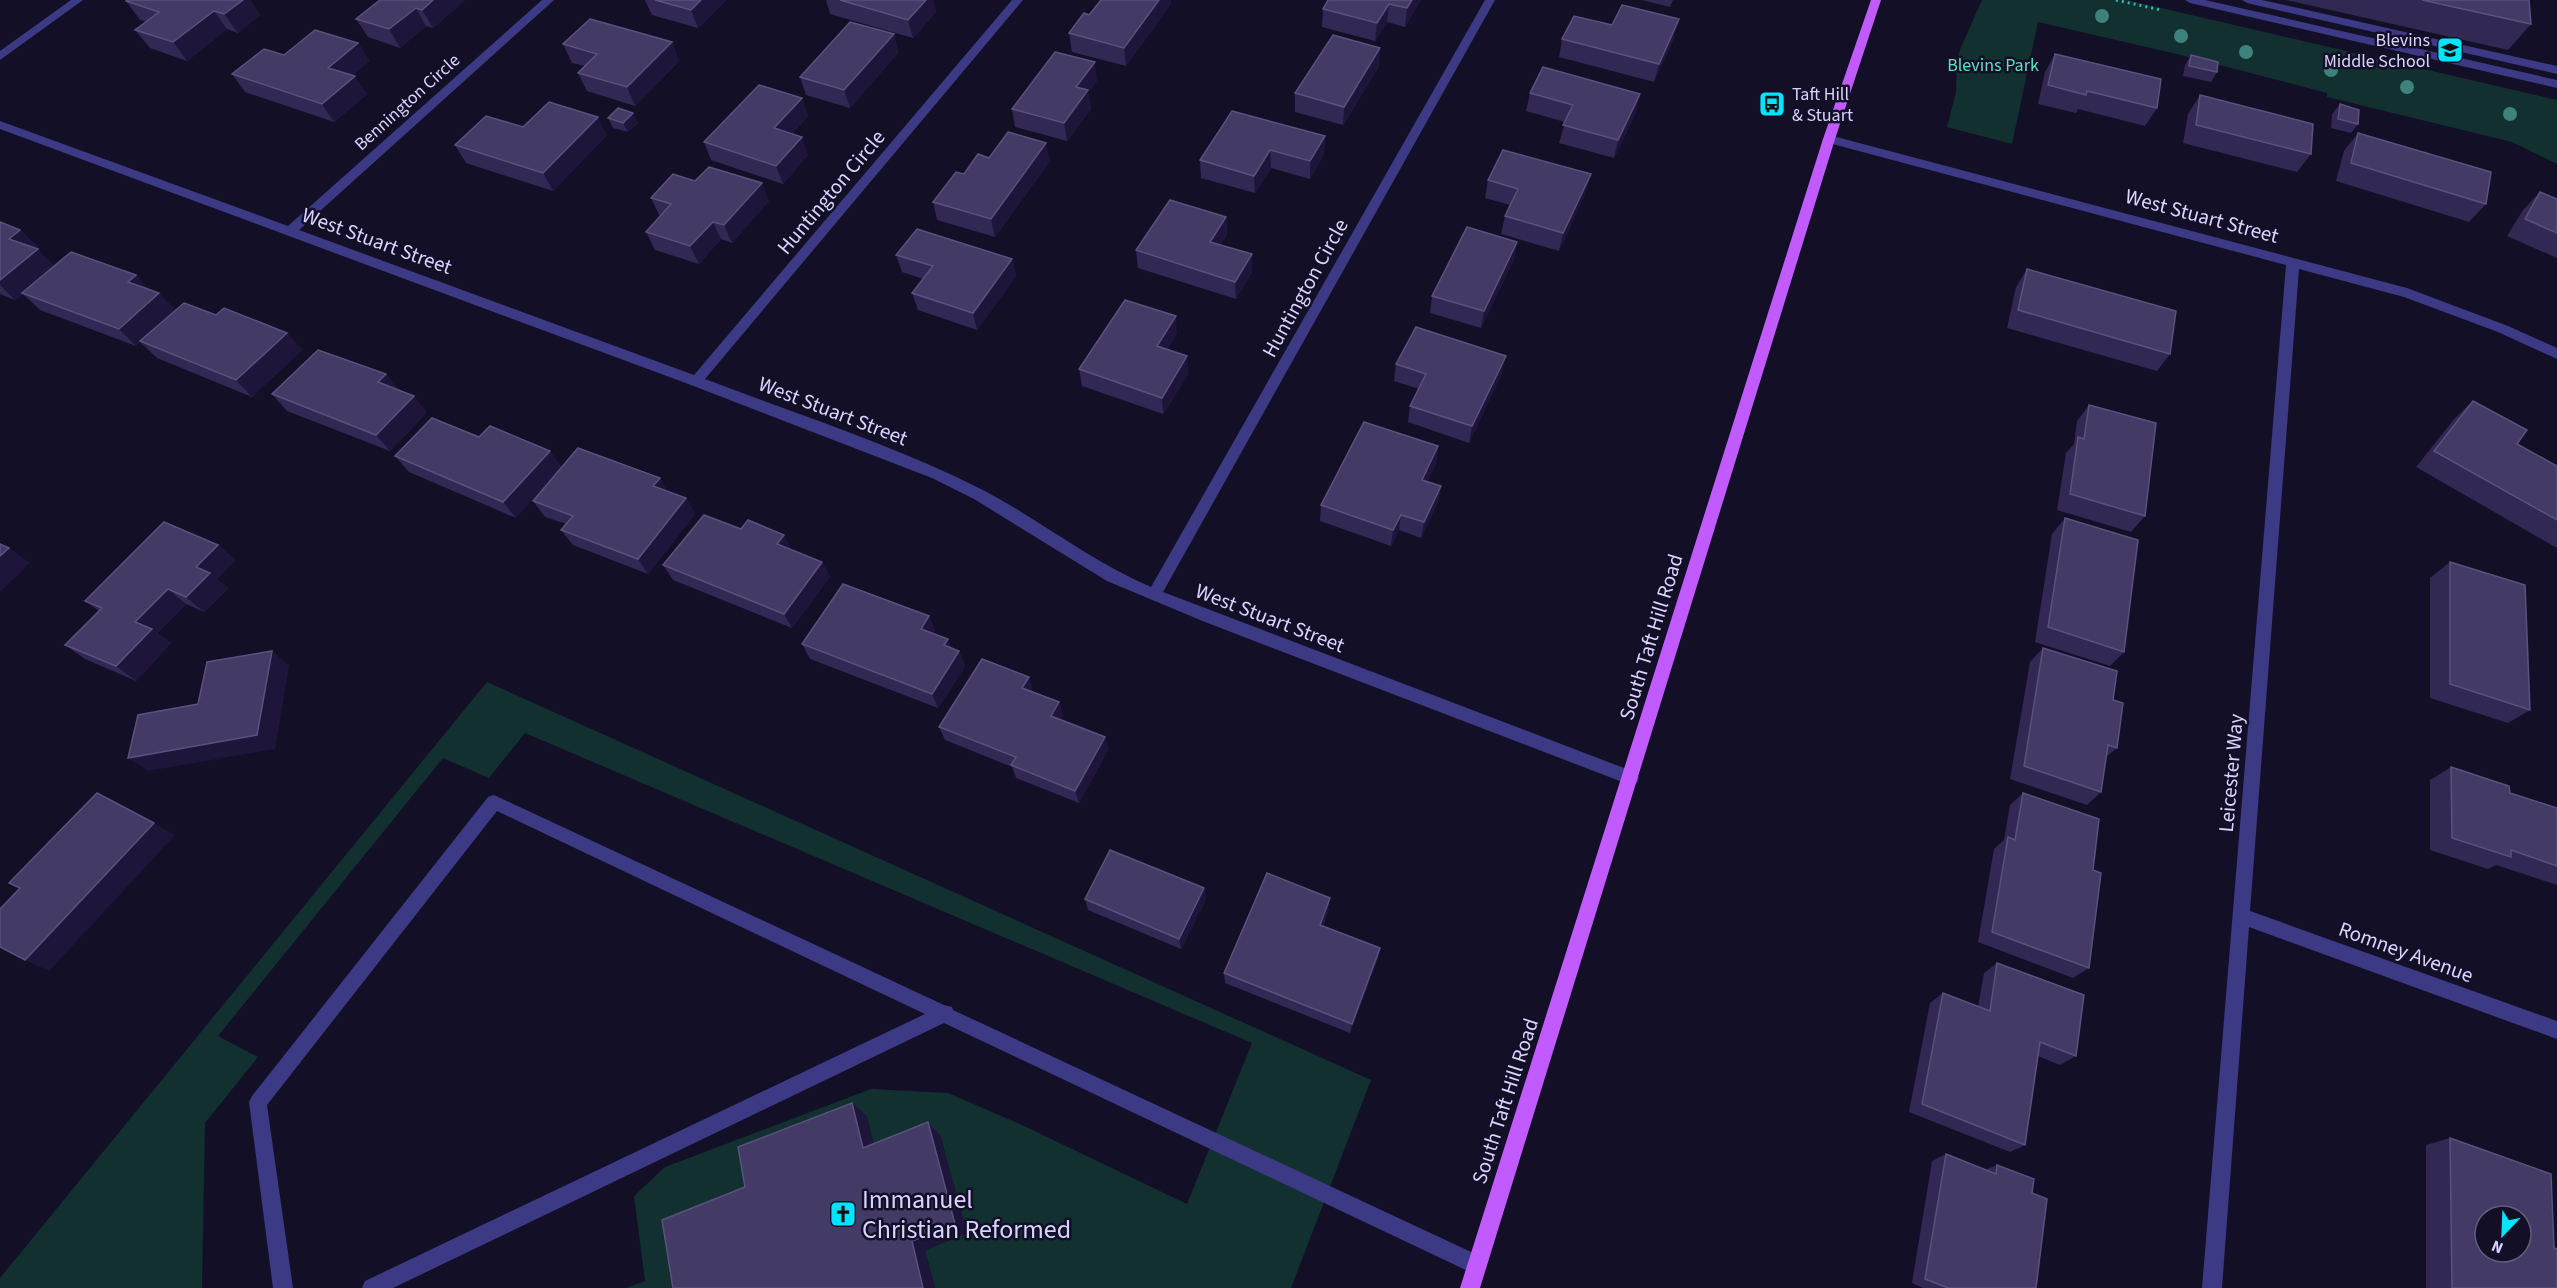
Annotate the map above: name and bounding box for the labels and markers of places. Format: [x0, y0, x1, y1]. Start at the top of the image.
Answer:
place label: Blevins Middle School [2324, 28, 2430, 74]
school or university icon: Blevins Middle School [2435, 35, 2465, 65]
place label: Taft Hill & Stuart [1792, 82, 1853, 128]
bus stop icon: Taft Hill & Stuart [1757, 89, 1787, 119]
place label: Immanuel Christian Reformed [862, 1181, 1071, 1248]
church icon: Immanuel Christian Reformed [828, 1199, 858, 1229]

